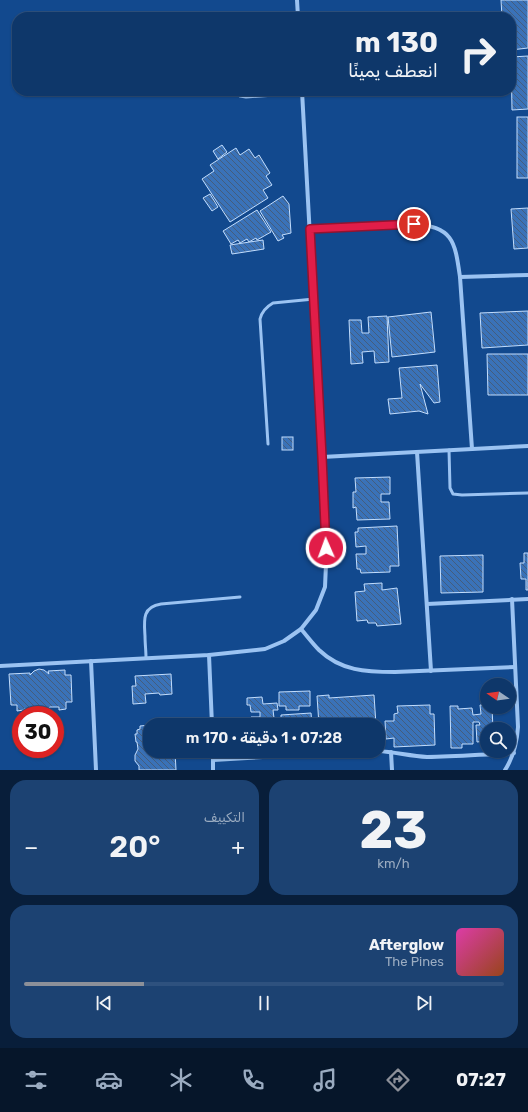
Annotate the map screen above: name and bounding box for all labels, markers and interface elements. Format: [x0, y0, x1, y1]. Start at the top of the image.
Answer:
text: 130 m [355, 26, 438, 59]
icon: right [452, 28, 504, 80]
text: انعطف يمينًا [348, 60, 438, 82]
pin [397, 207, 431, 241]
icon: arrive [403, 213, 425, 235]
position arrow [305, 527, 347, 569]
north arrow [480, 678, 516, 714]
map controls [480, 678, 516, 758]
speed limit sign: 30 [12, 706, 64, 758]
button: search [480, 722, 516, 758]
text: 07:28 · 1 دقيقة · 170 m [186, 729, 342, 747]
text: 23 [359, 799, 428, 861]
text: التكييف [204, 810, 245, 825]
text: 20° [109, 829, 160, 865]
text: − [24, 834, 38, 861]
text: + [231, 834, 245, 861]
text: km/h [377, 856, 410, 871]
text: Afterglow [369, 936, 444, 954]
text: The Pines [385, 954, 444, 969]
icon: previous [93, 992, 115, 1014]
icon: pause [253, 992, 275, 1014]
icon: next [413, 992, 435, 1014]
icon: filters [22, 1066, 50, 1094]
icon: car [95, 1066, 123, 1094]
icon: climate [167, 1066, 195, 1094]
icon: phone [239, 1066, 267, 1094]
icon: music [311, 1066, 339, 1094]
icon: directions [384, 1066, 412, 1094]
text: 07:27 [456, 1069, 506, 1091]

